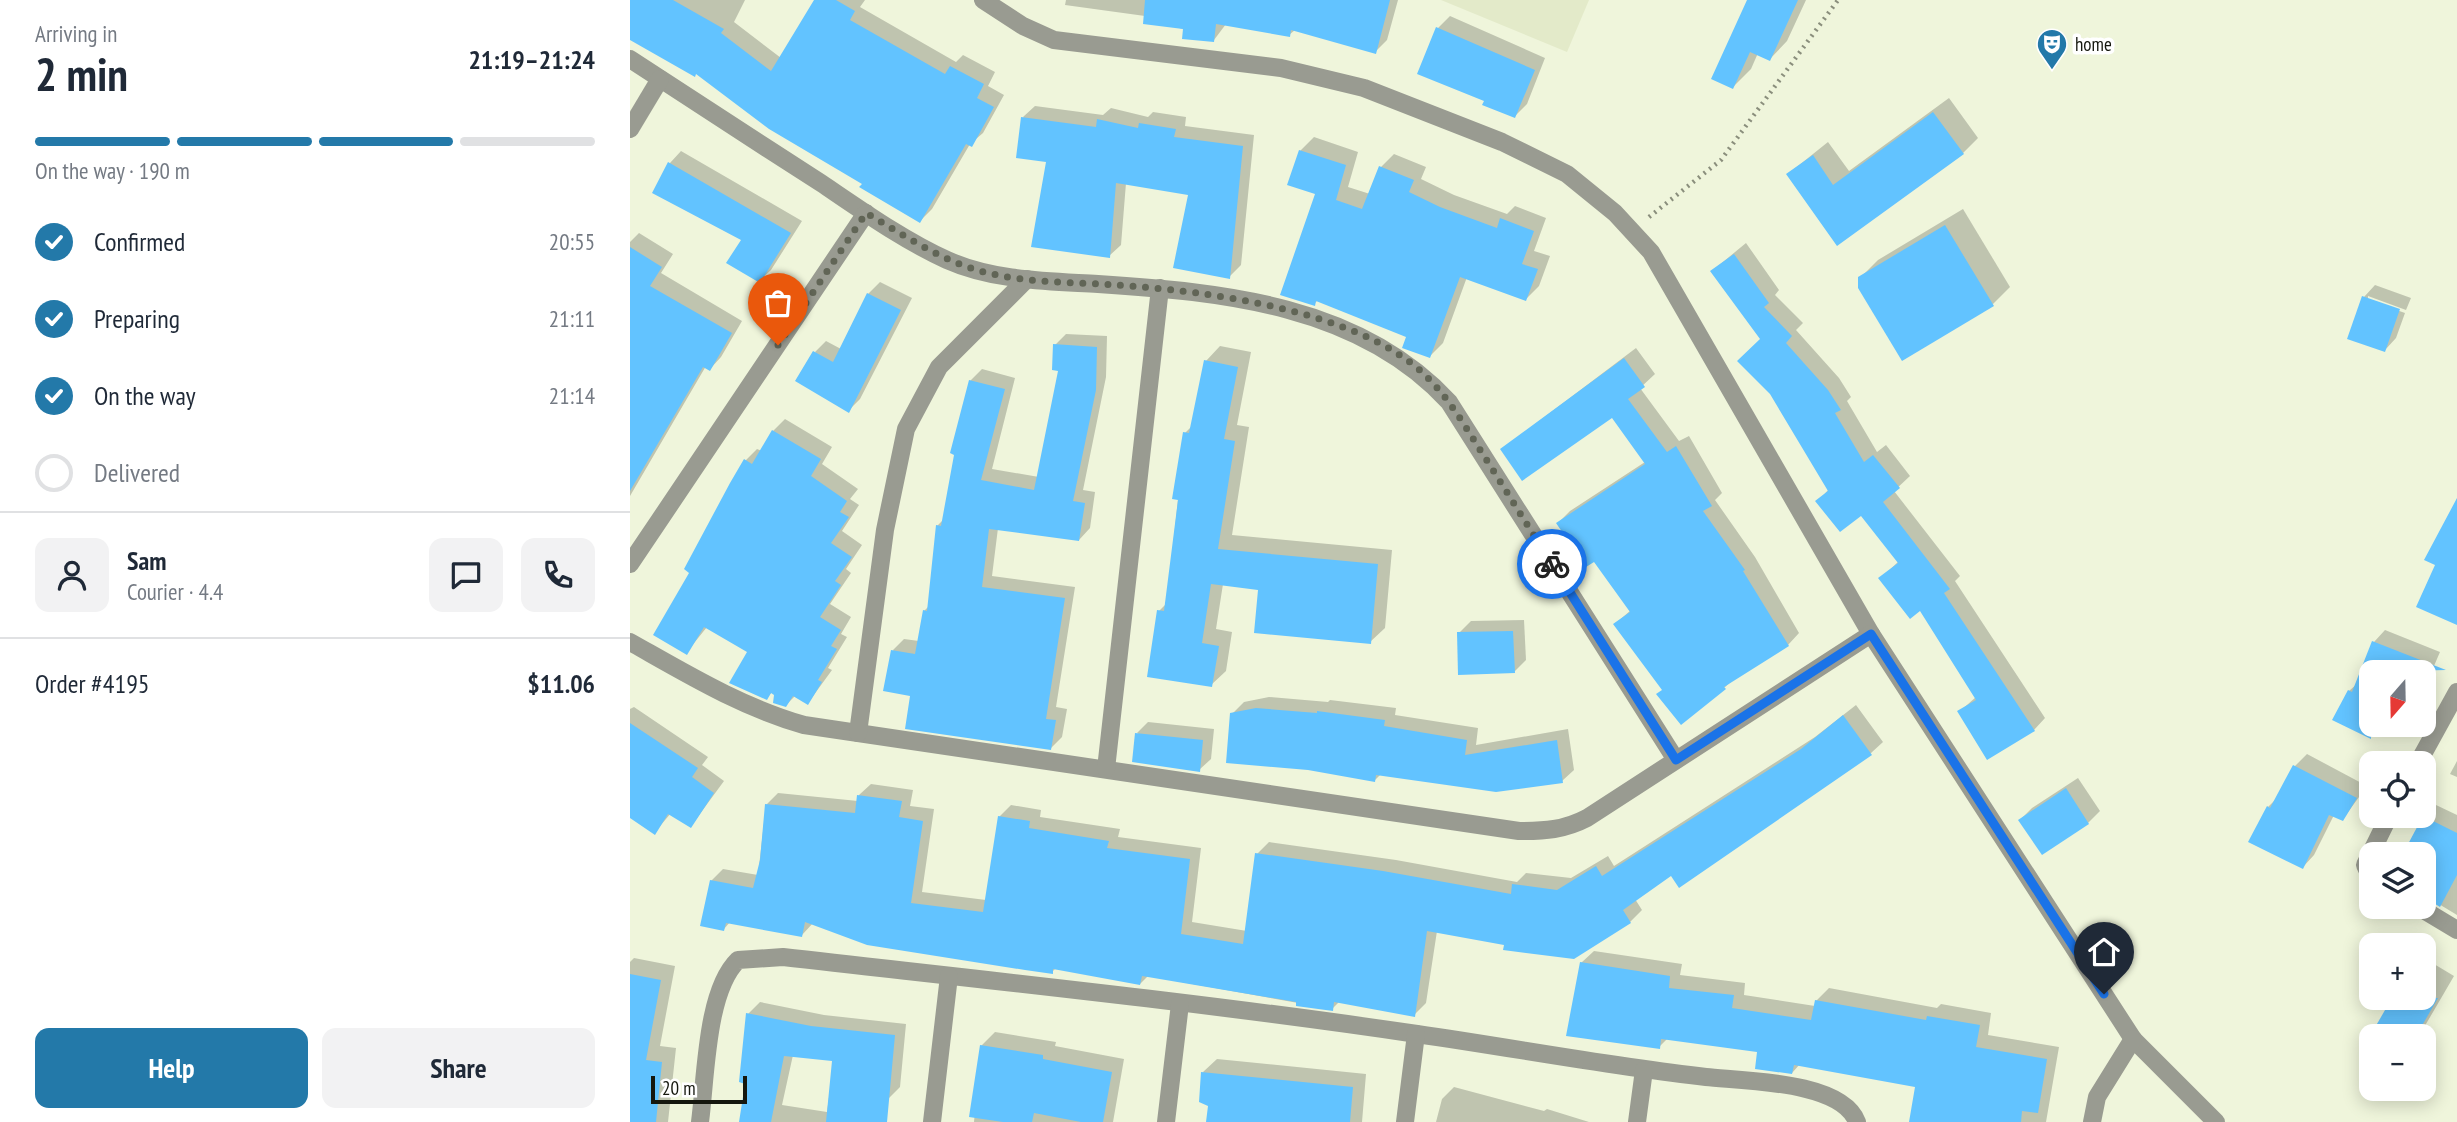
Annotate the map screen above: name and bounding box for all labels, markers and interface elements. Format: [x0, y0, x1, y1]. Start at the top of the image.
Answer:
text: Arriving in [35, 19, 117, 48]
theatre icon: home [2035, 27, 2069, 71]
place label: home [2075, 32, 2112, 56]
text: 21:19–21:24 [468, 43, 595, 76]
text: 2 min [35, 44, 128, 104]
text: On the way · 190 m [35, 156, 190, 185]
icon: check [35, 223, 73, 261]
text: Confirmed [94, 225, 185, 258]
text: 20:55 [549, 227, 595, 256]
pin [748, 273, 808, 345]
icon: bag [759, 284, 797, 322]
icon: check [35, 300, 73, 338]
text: Preparing [94, 302, 180, 335]
text: 21:11 [549, 304, 595, 333]
icon: check [35, 377, 73, 415]
text: On the way [94, 379, 196, 412]
text: 21:14 [549, 381, 595, 410]
text: Delivered [94, 456, 180, 489]
courier [1517, 529, 1587, 599]
button: person [35, 538, 109, 612]
button: chat [429, 538, 503, 612]
button: phone [521, 538, 595, 612]
text: Sam [127, 544, 166, 577]
icon: bike [1533, 545, 1571, 583]
text: Courier · 4.4 [127, 577, 223, 606]
north arrow [2359, 660, 2436, 737]
map controls [2359, 660, 2436, 1101]
text: Order #4195 [35, 667, 150, 700]
text: $11.06 [527, 667, 595, 700]
button: locate [2359, 751, 2436, 828]
button: layers [2359, 842, 2436, 919]
pin [2074, 922, 2134, 994]
icon: home [2085, 933, 2123, 971]
button: + [2359, 933, 2436, 1010]
button: − [2359, 1024, 2436, 1101]
button: Help [35, 1028, 308, 1108]
button: Share [322, 1028, 595, 1108]
scale bar [651, 1073, 747, 1105]
text: 20 m [662, 1076, 696, 1100]

